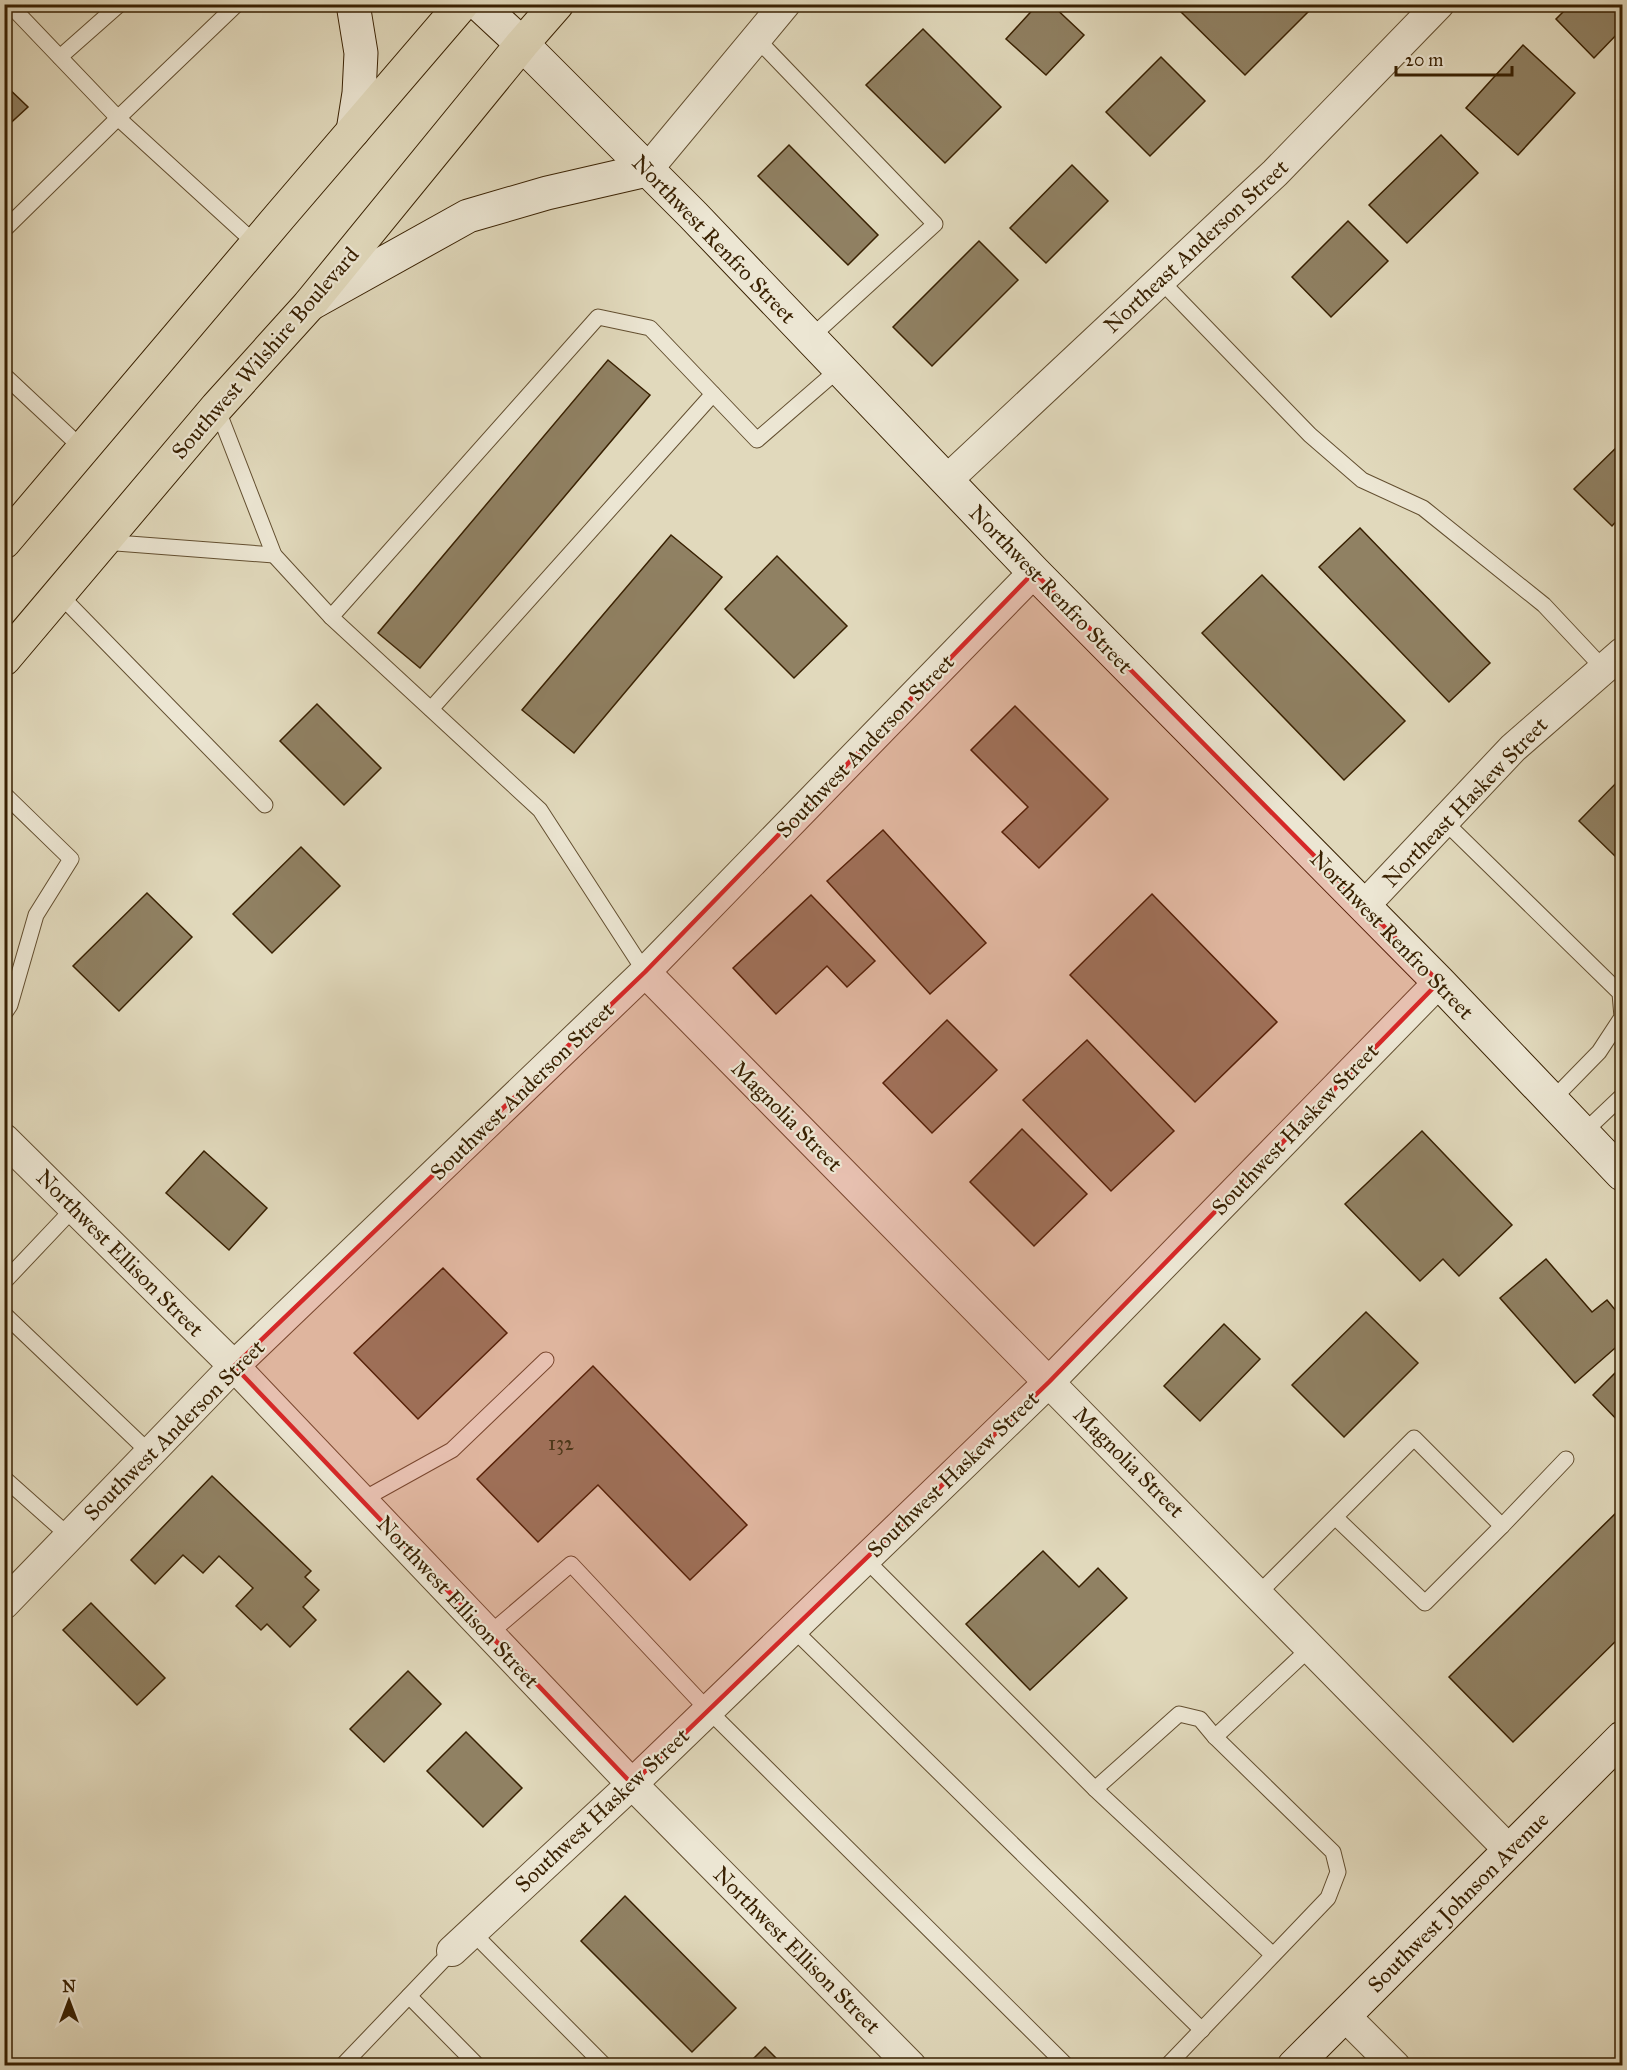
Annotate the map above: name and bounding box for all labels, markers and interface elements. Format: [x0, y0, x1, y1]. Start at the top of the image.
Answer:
scale bar [1396, 39, 1512, 77]
text: 20 m [1405, 49, 1443, 71]
street label: Northwest Renfro Street [626, 149, 802, 329]
street label: Northeast Anderson Street [1098, 153, 1294, 339]
street label: Southwest Wilshire Boulevard [166, 242, 364, 464]
street label: Northwest Renfro Street [963, 499, 1139, 679]
street label: Southwest Anderson Street [770, 648, 960, 844]
street label: Northeast Haskew Street [1377, 711, 1553, 893]
street label: Northwest Renfro Street [1304, 845, 1480, 1025]
street label: Southwest Anderson Street [424, 996, 620, 1186]
street label: Southwest Haskew Street [1206, 1037, 1384, 1221]
street label: Magnolia Street [726, 1055, 848, 1177]
street label: Northwest Ellison Street [31, 1164, 209, 1342]
street label: Southwest Anderson Street [78, 1334, 270, 1526]
street label: Southwest Haskew Street [861, 1385, 1045, 1563]
street label: Magnolia Street [1068, 1401, 1190, 1523]
house number: 132 [548, 1431, 574, 1455]
street label: Northwest Ellison Street [371, 1510, 545, 1694]
street label: Southwest Haskew Street [509, 1722, 695, 1898]
street label: Southwest Johnson Avenue [1362, 1806, 1554, 1998]
street label: Northwest Ellison Street [708, 1861, 886, 2039]
north arrow [39, 1971, 99, 2031]
text: N [62, 1977, 76, 1996]

